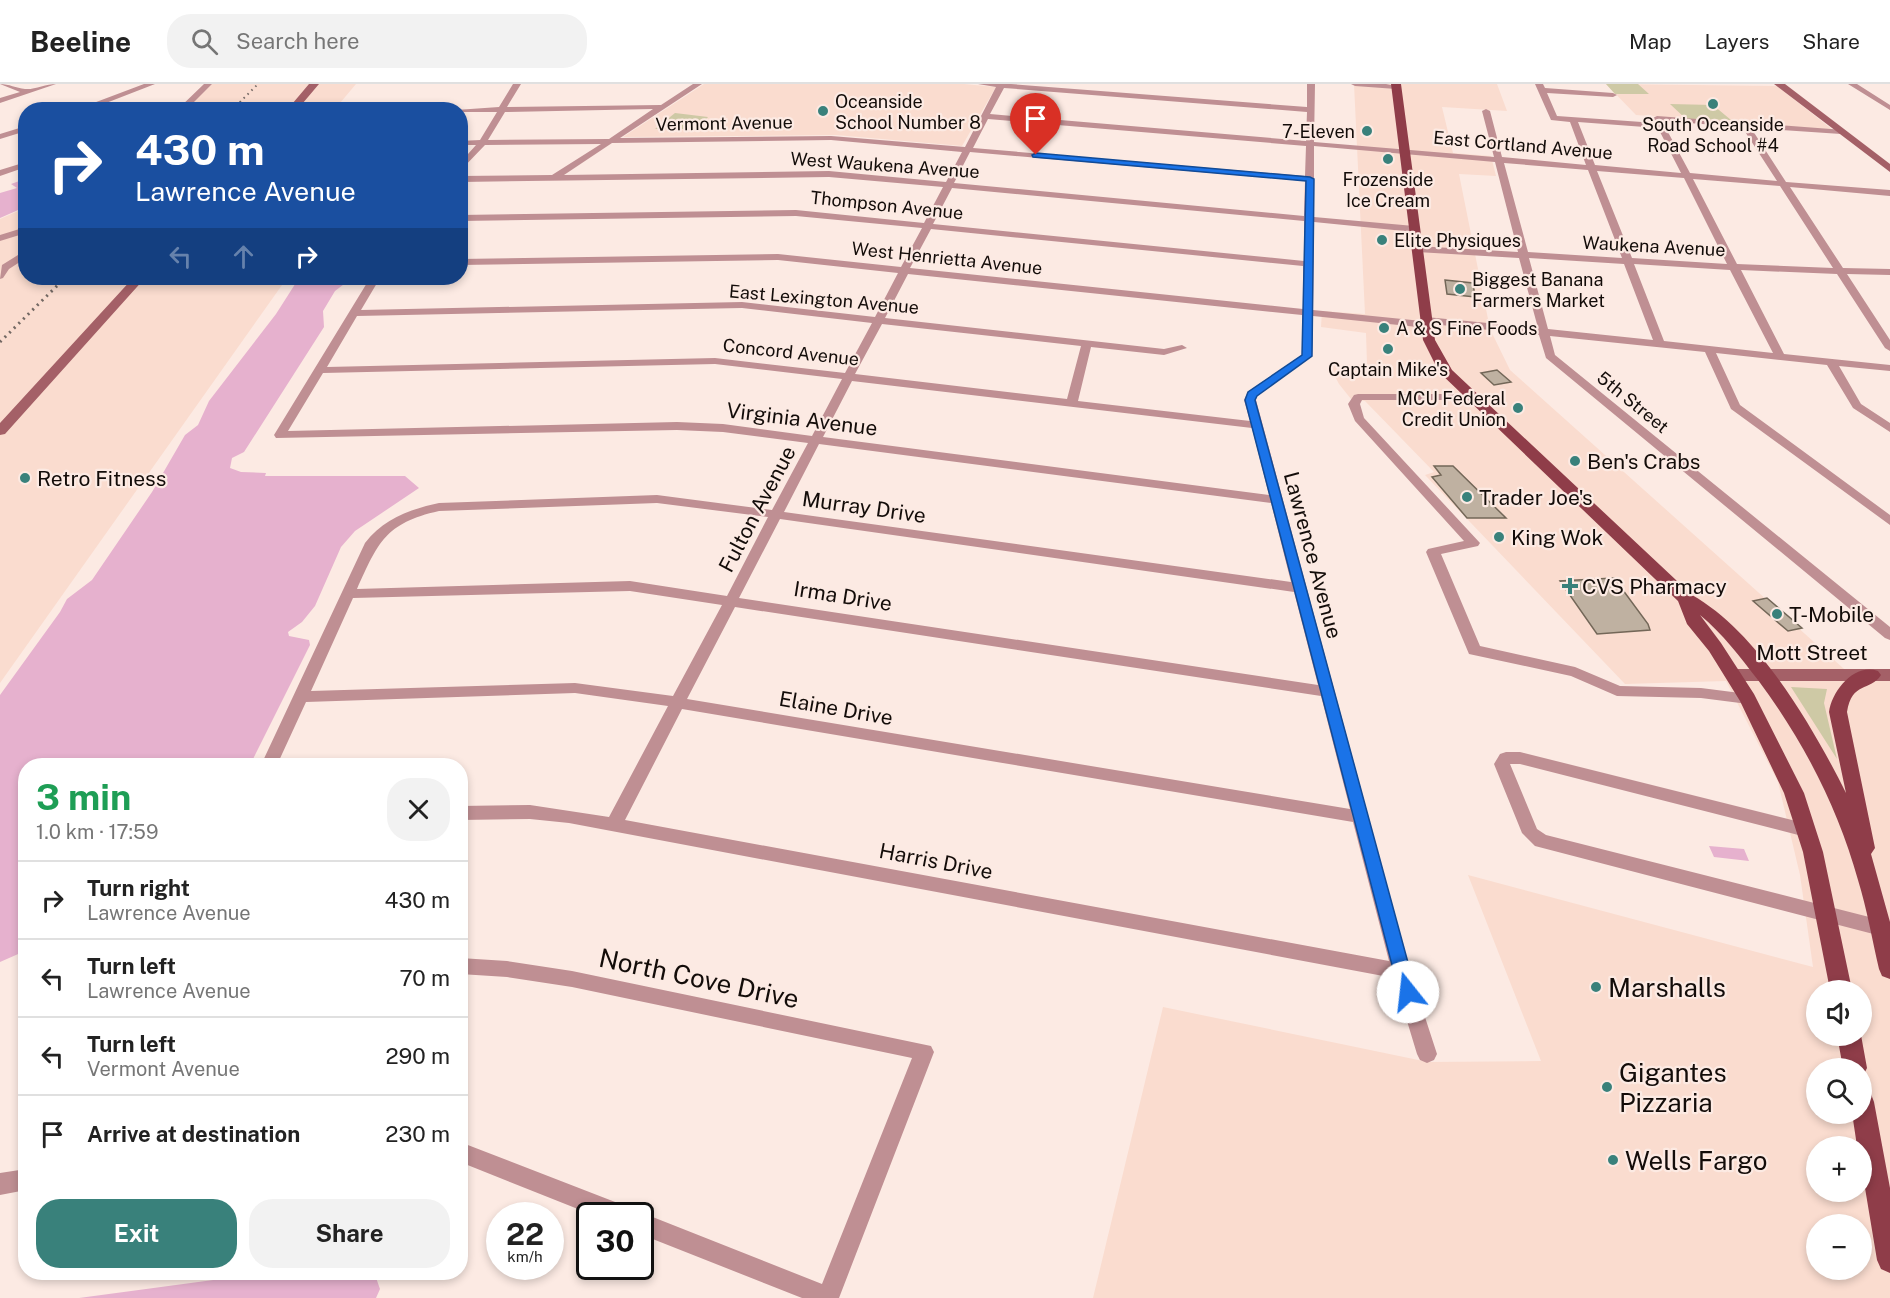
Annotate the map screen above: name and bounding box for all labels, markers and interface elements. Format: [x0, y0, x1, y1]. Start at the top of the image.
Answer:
search box [167, 14, 587, 68]
text: Beeline [30, 25, 131, 58]
icon: search [188, 25, 221, 58]
text: Search here [236, 28, 360, 54]
text: Map [1629, 29, 1672, 54]
text: Layers [1705, 29, 1769, 54]
text: Share [1802, 29, 1860, 54]
place label: Oceanside School Number 8 [835, 91, 981, 133]
pin [1010, 93, 1061, 155]
marker: South Oceanside Road School #4 [1706, 97, 1720, 111]
icon: arrive [1019, 102, 1052, 135]
marker: Oceanside School Number 8 [816, 104, 830, 118]
street label: Vermont Avenue [655, 111, 793, 135]
place label: South Oceanside Road School #4 [1642, 114, 1784, 156]
place label: 7-Eleven [1282, 121, 1355, 142]
marker: 7-Eleven [1360, 124, 1374, 138]
text: 430 m [135, 125, 265, 174]
icon: right [36, 126, 114, 204]
street label: East Cortland Avenue [1432, 127, 1614, 163]
street label: West Waukena Avenue [790, 148, 980, 182]
marker: Frozenside Ice Cream [1381, 152, 1395, 166]
place label: Frozenside Ice Cream [1342, 169, 1434, 211]
text: Lawrence Avenue [135, 175, 356, 207]
street label: Thompson Avenue [810, 187, 964, 223]
place label: Elite Physiques [1394, 230, 1521, 251]
street label: Waukena Avenue [1582, 232, 1726, 260]
marker: Elite Physiques [1375, 233, 1389, 247]
street label: West Henrietta Avenue [851, 238, 1043, 278]
icon: left [164, 240, 197, 273]
icon: ahead [227, 240, 260, 273]
icon: right [290, 240, 323, 273]
place label: Biggest Banana Farmers Market [1472, 269, 1605, 311]
street label: East Lexington Avenue [728, 280, 920, 318]
marker: Biggest Banana Farmers Market [1453, 282, 1467, 296]
place label: A & S Fine Foods [1396, 318, 1537, 339]
marker: A & S Fine Foods [1377, 321, 1391, 335]
street label: Concord Avenue [722, 334, 860, 370]
marker: Captain Mike's [1381, 342, 1395, 356]
place label: Captain Mike's [1328, 359, 1448, 380]
street label: 5th Street [1593, 367, 1673, 437]
place label: MCU Federal Credit Union [1397, 388, 1506, 430]
street label: Virginia Avenue [725, 397, 879, 441]
marker: MCU Federal Credit Union [1511, 401, 1525, 415]
street label: Fulton Avenue [713, 442, 801, 576]
place label: Ben's Crabs [1587, 449, 1700, 474]
marker: Ben's Crabs [1568, 454, 1582, 468]
place label: Retro Fitness [37, 466, 166, 491]
street label: Lawrence Avenue [1279, 469, 1347, 641]
marker: Retro Fitness [18, 471, 32, 485]
place label: Trader Joe's [1479, 485, 1593, 510]
street label: Murray Drive [800, 486, 928, 528]
marker: Trader Joe's [1460, 490, 1474, 504]
place label: King Wok [1511, 525, 1603, 550]
marker: King Wok [1492, 530, 1506, 544]
place label: CVS Pharmacy [1582, 574, 1727, 599]
street label: Irma Drive [792, 576, 894, 616]
marker: CVS Pharmacy [1563, 579, 1577, 593]
place label: T-Mobile [1789, 602, 1874, 627]
marker: T-Mobile [1770, 607, 1784, 621]
street label: Mott Street [1756, 640, 1868, 665]
street label: Elaine Drive [777, 686, 895, 730]
text: 3 min [36, 776, 131, 818]
button: close [387, 778, 450, 841]
text: 1.0 km · 17:59 [36, 820, 158, 844]
street label: Harris Drive [877, 838, 995, 884]
text: Turn right [87, 875, 190, 901]
icon: right [36, 884, 69, 917]
text: 430 m [385, 887, 450, 913]
text: Lawrence Avenue [87, 901, 251, 925]
street label: North Cove Drive [596, 942, 802, 1014]
text: Turn left [87, 953, 176, 979]
position arrow [1376, 960, 1440, 1024]
icon: left [36, 962, 69, 995]
text: 70 m [399, 965, 450, 991]
place label: Marshalls [1608, 972, 1726, 1003]
text: Lawrence Avenue [87, 979, 251, 1003]
marker: Marshalls [1589, 980, 1603, 994]
map controls [1806, 980, 1872, 1280]
button: sound [1806, 980, 1872, 1046]
text: Turn left [87, 1031, 176, 1057]
icon: left [36, 1040, 69, 1073]
text: 290 m [385, 1043, 450, 1069]
text: Vermont Avenue [87, 1057, 240, 1081]
place label: Gigantes Pizzaria [1619, 1057, 1727, 1118]
button: search [1806, 1058, 1872, 1124]
marker: Gigantes Pizzaria [1600, 1080, 1614, 1094]
icon: arrive [36, 1118, 69, 1151]
text: Arrive at destination [87, 1121, 300, 1147]
text: 230 m [385, 1121, 450, 1147]
button: + [1806, 1136, 1872, 1202]
place label: Wells Fargo [1625, 1145, 1767, 1176]
marker: Wells Fargo [1606, 1153, 1620, 1167]
button: Exit [36, 1199, 237, 1268]
button: Share [249, 1199, 450, 1268]
speed limit sign: 30 [576, 1202, 654, 1280]
button: − [1806, 1214, 1872, 1280]
text: 22 [506, 1216, 544, 1252]
text: km/h [507, 1248, 543, 1265]

